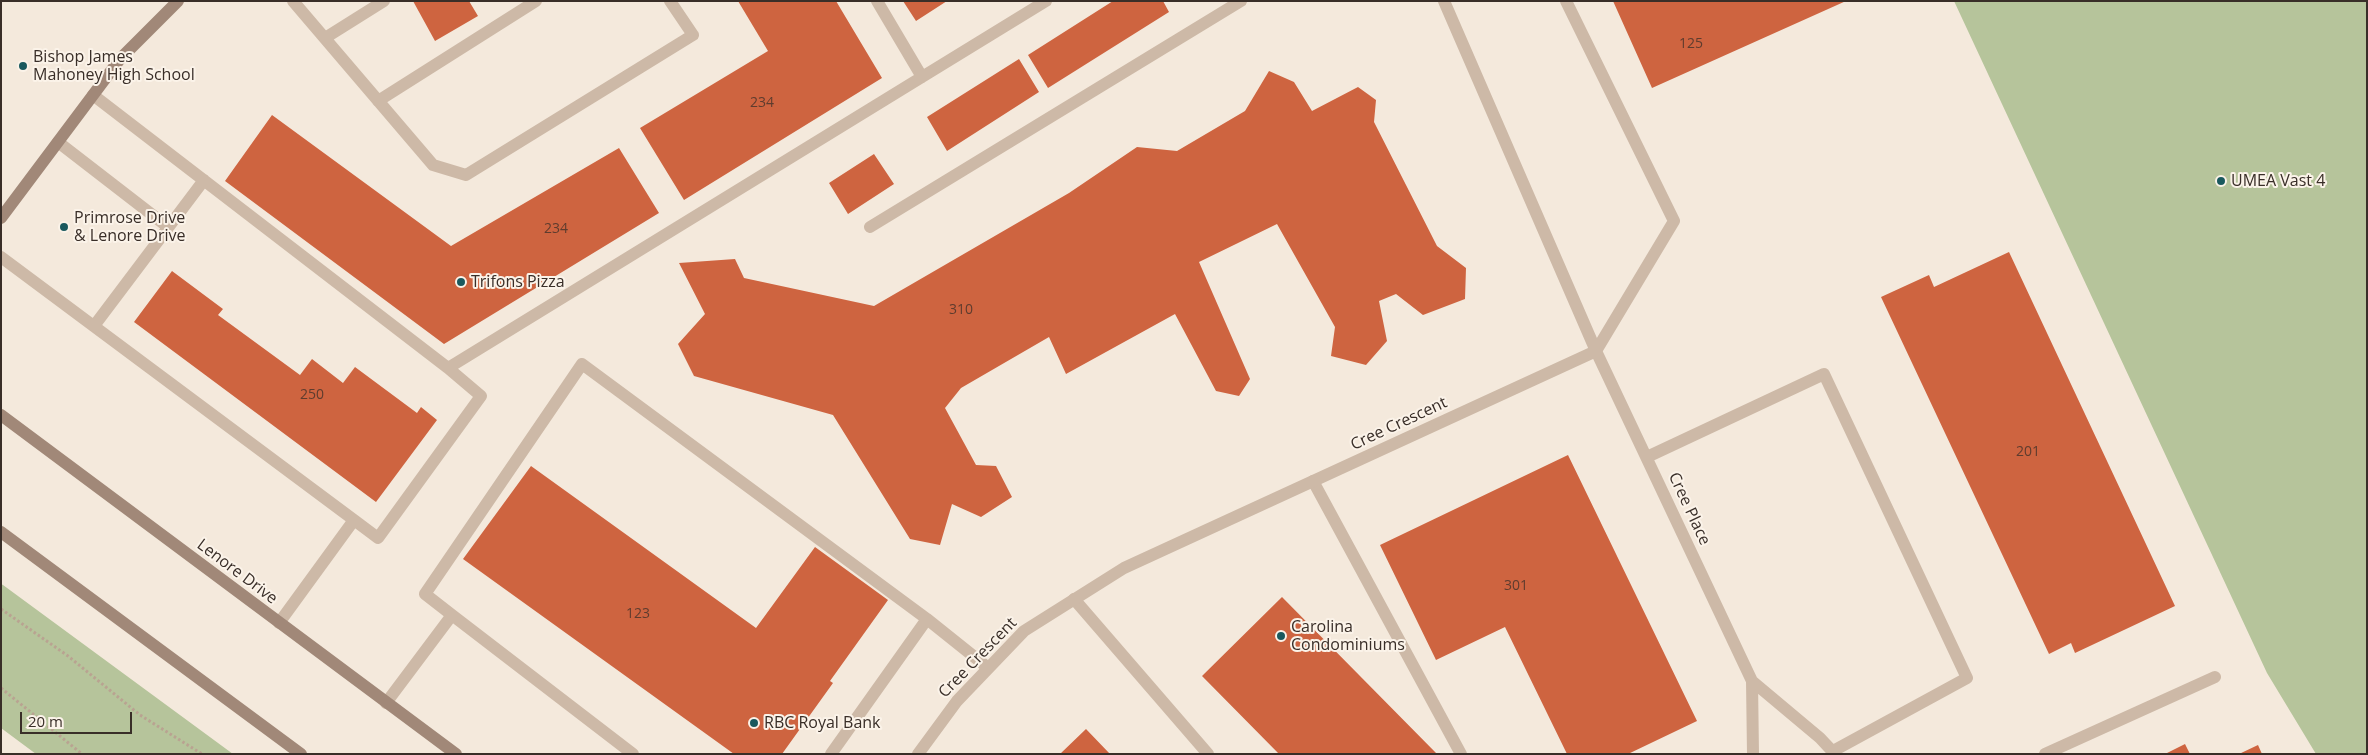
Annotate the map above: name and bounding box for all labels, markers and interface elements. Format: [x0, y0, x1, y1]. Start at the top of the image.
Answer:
house number: 125 [1679, 36, 1703, 52]
place label: Bishop James Mahoney High School [33, 47, 195, 85]
marker: Bishop James Mahoney High School [17, 60, 29, 72]
house number: 234 [750, 95, 774, 111]
place label: UMEA Vast 4 [2231, 171, 2325, 191]
marker: UMEA Vast 4 [2215, 175, 2227, 187]
place label: Primrose Drive & Lenore Drive [74, 208, 185, 246]
marker: Primrose Drive & Lenore Drive [58, 221, 70, 233]
house number: 234 [544, 221, 568, 237]
place label: Trifons Pizza [471, 272, 565, 292]
marker: Trifons Pizza [455, 276, 467, 288]
house number: 310 [949, 302, 973, 318]
house number: 250 [300, 387, 324, 403]
street label: Cree Crescent [1348, 393, 1450, 455]
house number: 201 [2016, 444, 2040, 460]
street label: Cree Place [1664, 470, 1714, 548]
street label: Lenore Drive [193, 536, 281, 608]
house number: 301 [1504, 578, 1528, 594]
house number: 123 [626, 606, 650, 622]
street label: Cree Crescent [935, 614, 1021, 702]
place label: Carolina Condominiums [1291, 617, 1405, 655]
marker: Carolina Condominiums [1275, 630, 1287, 642]
scale bar [22, 702, 135, 734]
text: 20 m [28, 711, 63, 731]
place label: RBC Royal Bank [764, 713, 880, 733]
marker: RBC Royal Bank [748, 717, 760, 729]

